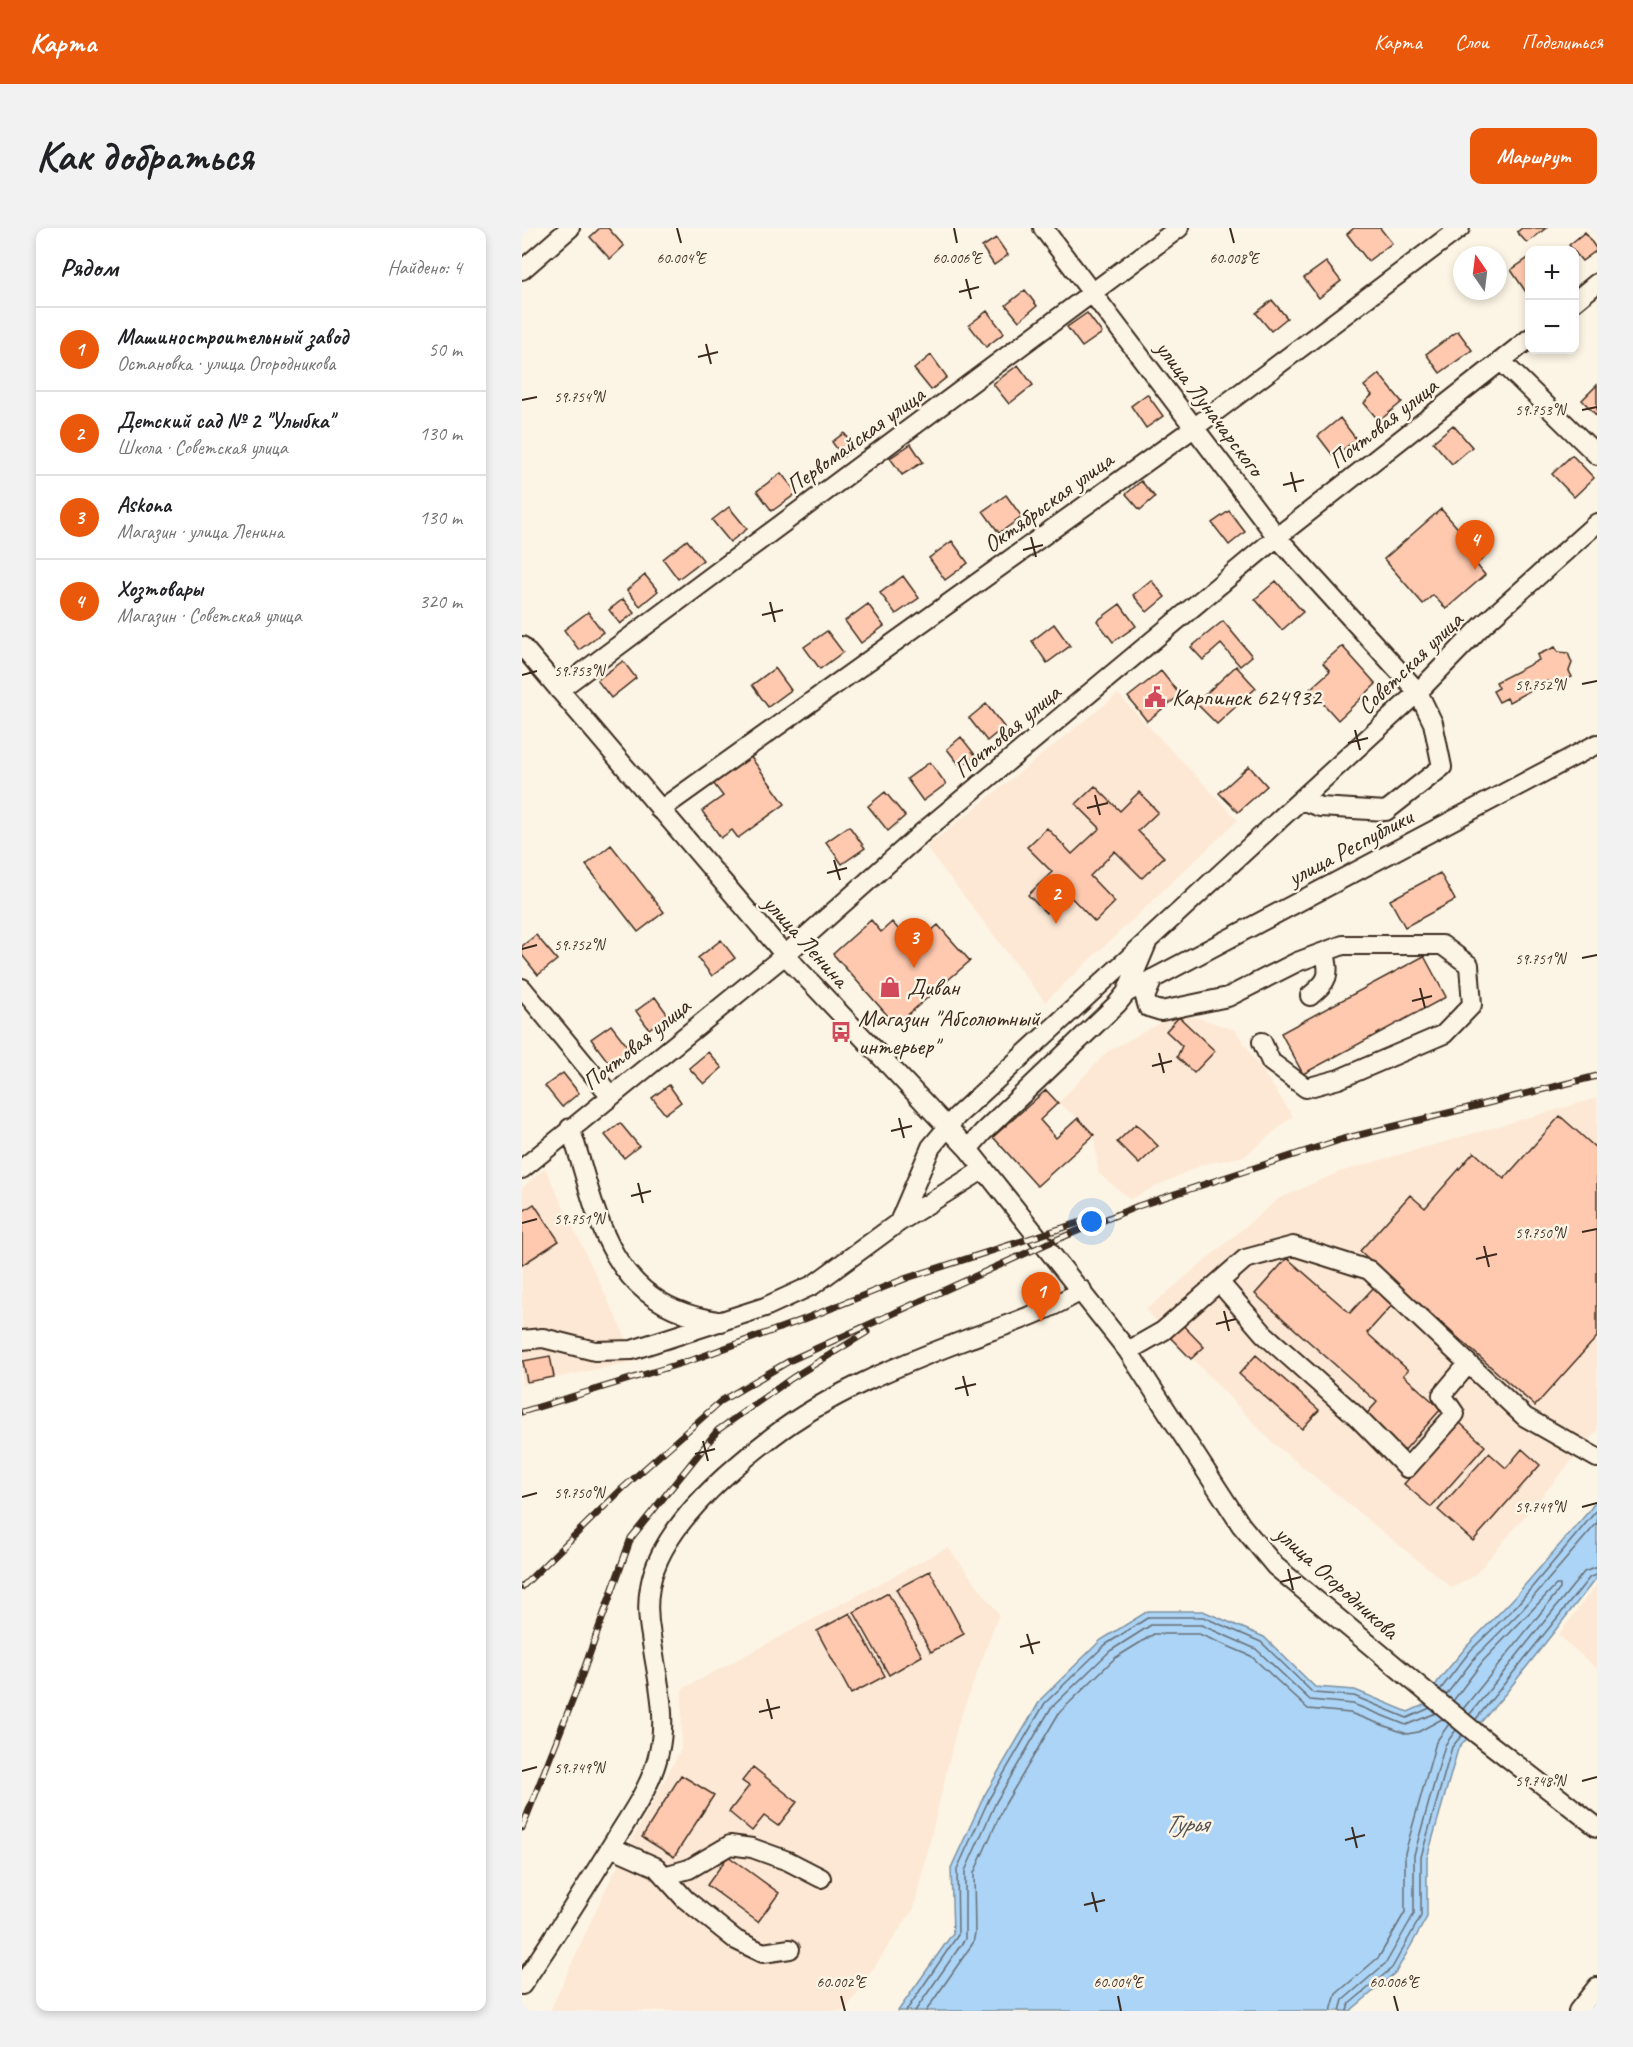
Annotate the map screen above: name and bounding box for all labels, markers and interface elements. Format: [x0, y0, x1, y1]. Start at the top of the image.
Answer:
text: Карта [30, 25, 97, 60]
text: Карта [1374, 29, 1422, 55]
text: Слои [1455, 29, 1489, 55]
text: Поделиться [1522, 29, 1603, 55]
button: Маршрут [1470, 128, 1597, 184]
text: Как добраться [36, 130, 253, 183]
north arrow [1453, 246, 1507, 300]
map controls [1525, 246, 1579, 354]
button: + [1525, 246, 1579, 300]
text: 60.004°E [657, 249, 708, 268]
text: 60.006°E [933, 249, 984, 268]
text: 60.008°E [1210, 249, 1261, 268]
text: Рядом [60, 251, 118, 284]
text: Найдено: 4 [387, 255, 462, 280]
button: − [1525, 300, 1579, 354]
text: Машиностроительный завод [117, 323, 348, 351]
street label: улица Луначарского [1148, 332, 1272, 484]
text: 1 [75, 337, 84, 362]
text: 50 m [428, 337, 462, 362]
text: Остановка · улица Огородникова [117, 351, 335, 376]
street label: Почтовая улица [1322, 370, 1445, 475]
street label: Первомайская улица [780, 379, 931, 500]
text: 59.754°N [554, 388, 607, 407]
text: 59.753°N [1515, 401, 1568, 420]
text: Детский сад № 2 "Улыбка" [117, 407, 334, 435]
text: 2 [75, 421, 84, 446]
text: 130 m [419, 421, 462, 446]
text: Школа · Советская улица [117, 435, 287, 460]
street label: Октябрьская улица [977, 444, 1121, 559]
text: Askona [117, 491, 171, 519]
text: 3 [75, 505, 84, 530]
text: 130 m [419, 505, 462, 530]
text: Магазин · улица Ленина [117, 519, 284, 544]
pin: 4 [1456, 520, 1494, 570]
text: Хозтовары [117, 575, 203, 603]
text: 4 [75, 589, 84, 614]
text: 320 m [419, 589, 462, 614]
text: Магазин · Советская улица [117, 603, 302, 628]
street label: Советская улица [1351, 604, 1470, 721]
text: 59.753°N [554, 662, 607, 681]
text: 59.752°N [1515, 676, 1568, 695]
street label: Почтовая улица [947, 677, 1068, 784]
place label: Карпинск 624932 [1172, 682, 1323, 712]
public building icon: Карпинск 624932 [1143, 685, 1167, 709]
street label: улица Республики [1281, 801, 1420, 893]
pin: 2 [1036, 874, 1076, 924]
street label: улица Ленина [755, 887, 857, 995]
pin: 3 [894, 918, 934, 968]
text: 59.752°N [554, 936, 607, 955]
text: 59.751°N [1515, 950, 1568, 969]
place label: Диван [907, 972, 961, 1002]
shop icon: Диван [878, 975, 902, 999]
street label: Почтовая улица [576, 990, 697, 1097]
place label: Магазин "Абсолютный интерьер" [858, 1003, 1042, 1061]
bus stop icon: Магазин "Абсолютный интерьер" [829, 1020, 853, 1044]
your location [1077, 1207, 1106, 1236]
text: 59.751°N [554, 1210, 607, 1229]
text: 59.750°N [1515, 1224, 1568, 1243]
pin: 1 [1022, 1272, 1060, 1322]
text: 59.750°N [554, 1484, 607, 1503]
text: 59.749°N [1515, 1498, 1568, 1517]
street label: улица Огородникова [1267, 1517, 1406, 1646]
text: 59.749°N [554, 1759, 607, 1778]
text: 59.748°N [1515, 1772, 1568, 1791]
water label: Турья [1164, 1807, 1212, 1840]
text: 60.002°E [817, 1973, 868, 1992]
text: 60.004°E [1094, 1973, 1145, 1992]
text: 60.006°E [1370, 1973, 1421, 1992]

